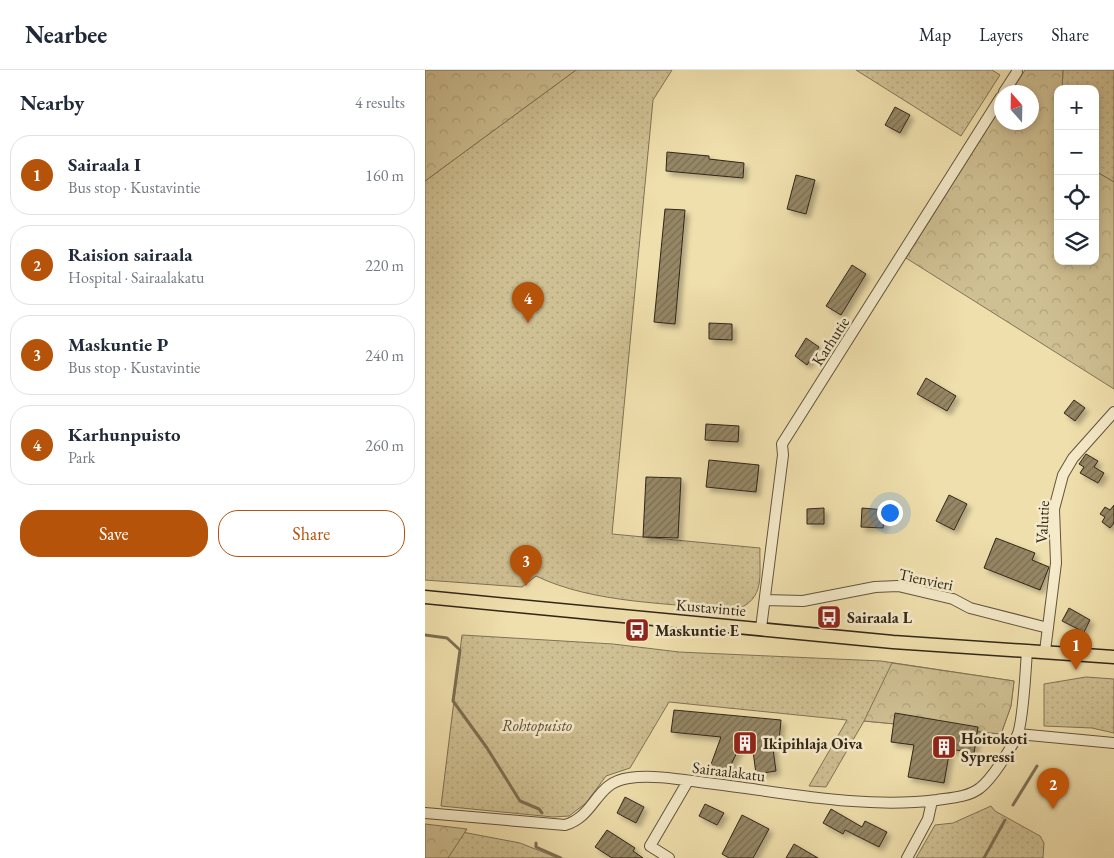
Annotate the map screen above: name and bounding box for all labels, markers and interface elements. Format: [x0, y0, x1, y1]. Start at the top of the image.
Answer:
text: Nearbee [25, 19, 107, 50]
text: Map [919, 23, 951, 46]
text: Layers [979, 23, 1023, 46]
text: Share [1051, 23, 1089, 46]
north arrow [994, 85, 1039, 130]
map controls [1054, 85, 1099, 265]
button: + [1054, 85, 1099, 130]
text: Nearby [20, 89, 84, 116]
text: 4 results [355, 92, 405, 113]
button: − [1054, 130, 1099, 175]
text: Sairaala I [68, 152, 141, 177]
text: 1 [33, 165, 41, 186]
text: 160 m [365, 165, 404, 186]
button: locate [1054, 175, 1099, 220]
text: Bus stop · Kustavintie [68, 177, 200, 198]
button: layers [1054, 220, 1099, 265]
text: Raision sairaala [68, 242, 193, 267]
text: 2 [33, 255, 41, 276]
text: 220 m [365, 255, 404, 276]
text: Hospital · Sairaalakatu [68, 267, 205, 288]
pin: 4 [512, 282, 544, 323]
street label: Karhutie [807, 313, 854, 370]
text: Maskuntie P [68, 332, 168, 357]
text: 3 [33, 345, 41, 366]
text: 240 m [365, 345, 404, 366]
text: Bus stop · Kustavintie [68, 357, 200, 378]
text: Karhunpuisto [68, 422, 181, 447]
text: 4 [33, 435, 41, 456]
text: 260 m [365, 435, 404, 456]
text: Park [68, 447, 95, 468]
your location [877, 500, 903, 526]
street label: Valutie [1031, 500, 1054, 544]
button: Save [20, 510, 208, 557]
button: Share [218, 510, 405, 557]
pin: 3 [510, 545, 542, 586]
street label: Tienvieri [897, 563, 955, 596]
street label: Kustavintie [675, 594, 747, 621]
bus stop icon: Sairaala L [816, 604, 842, 630]
place label: Sairaala L [847, 607, 913, 628]
bus stop icon: Maskuntie E [624, 617, 650, 643]
place label: Maskuntie E [655, 620, 739, 641]
pin: 1 [1060, 629, 1092, 670]
park label: Rohtopuisto [502, 715, 572, 736]
place label: Hoitokoti Sypressi [961, 728, 1028, 767]
building icon: Ikipihlaja Oiva [732, 730, 758, 756]
place label: Ikipihlaja Oiva [763, 733, 864, 754]
building icon: Hoitokoti Sypressi [931, 734, 957, 760]
street label: Sairaalakatu [691, 757, 767, 786]
pin: 2 [1037, 768, 1069, 809]

